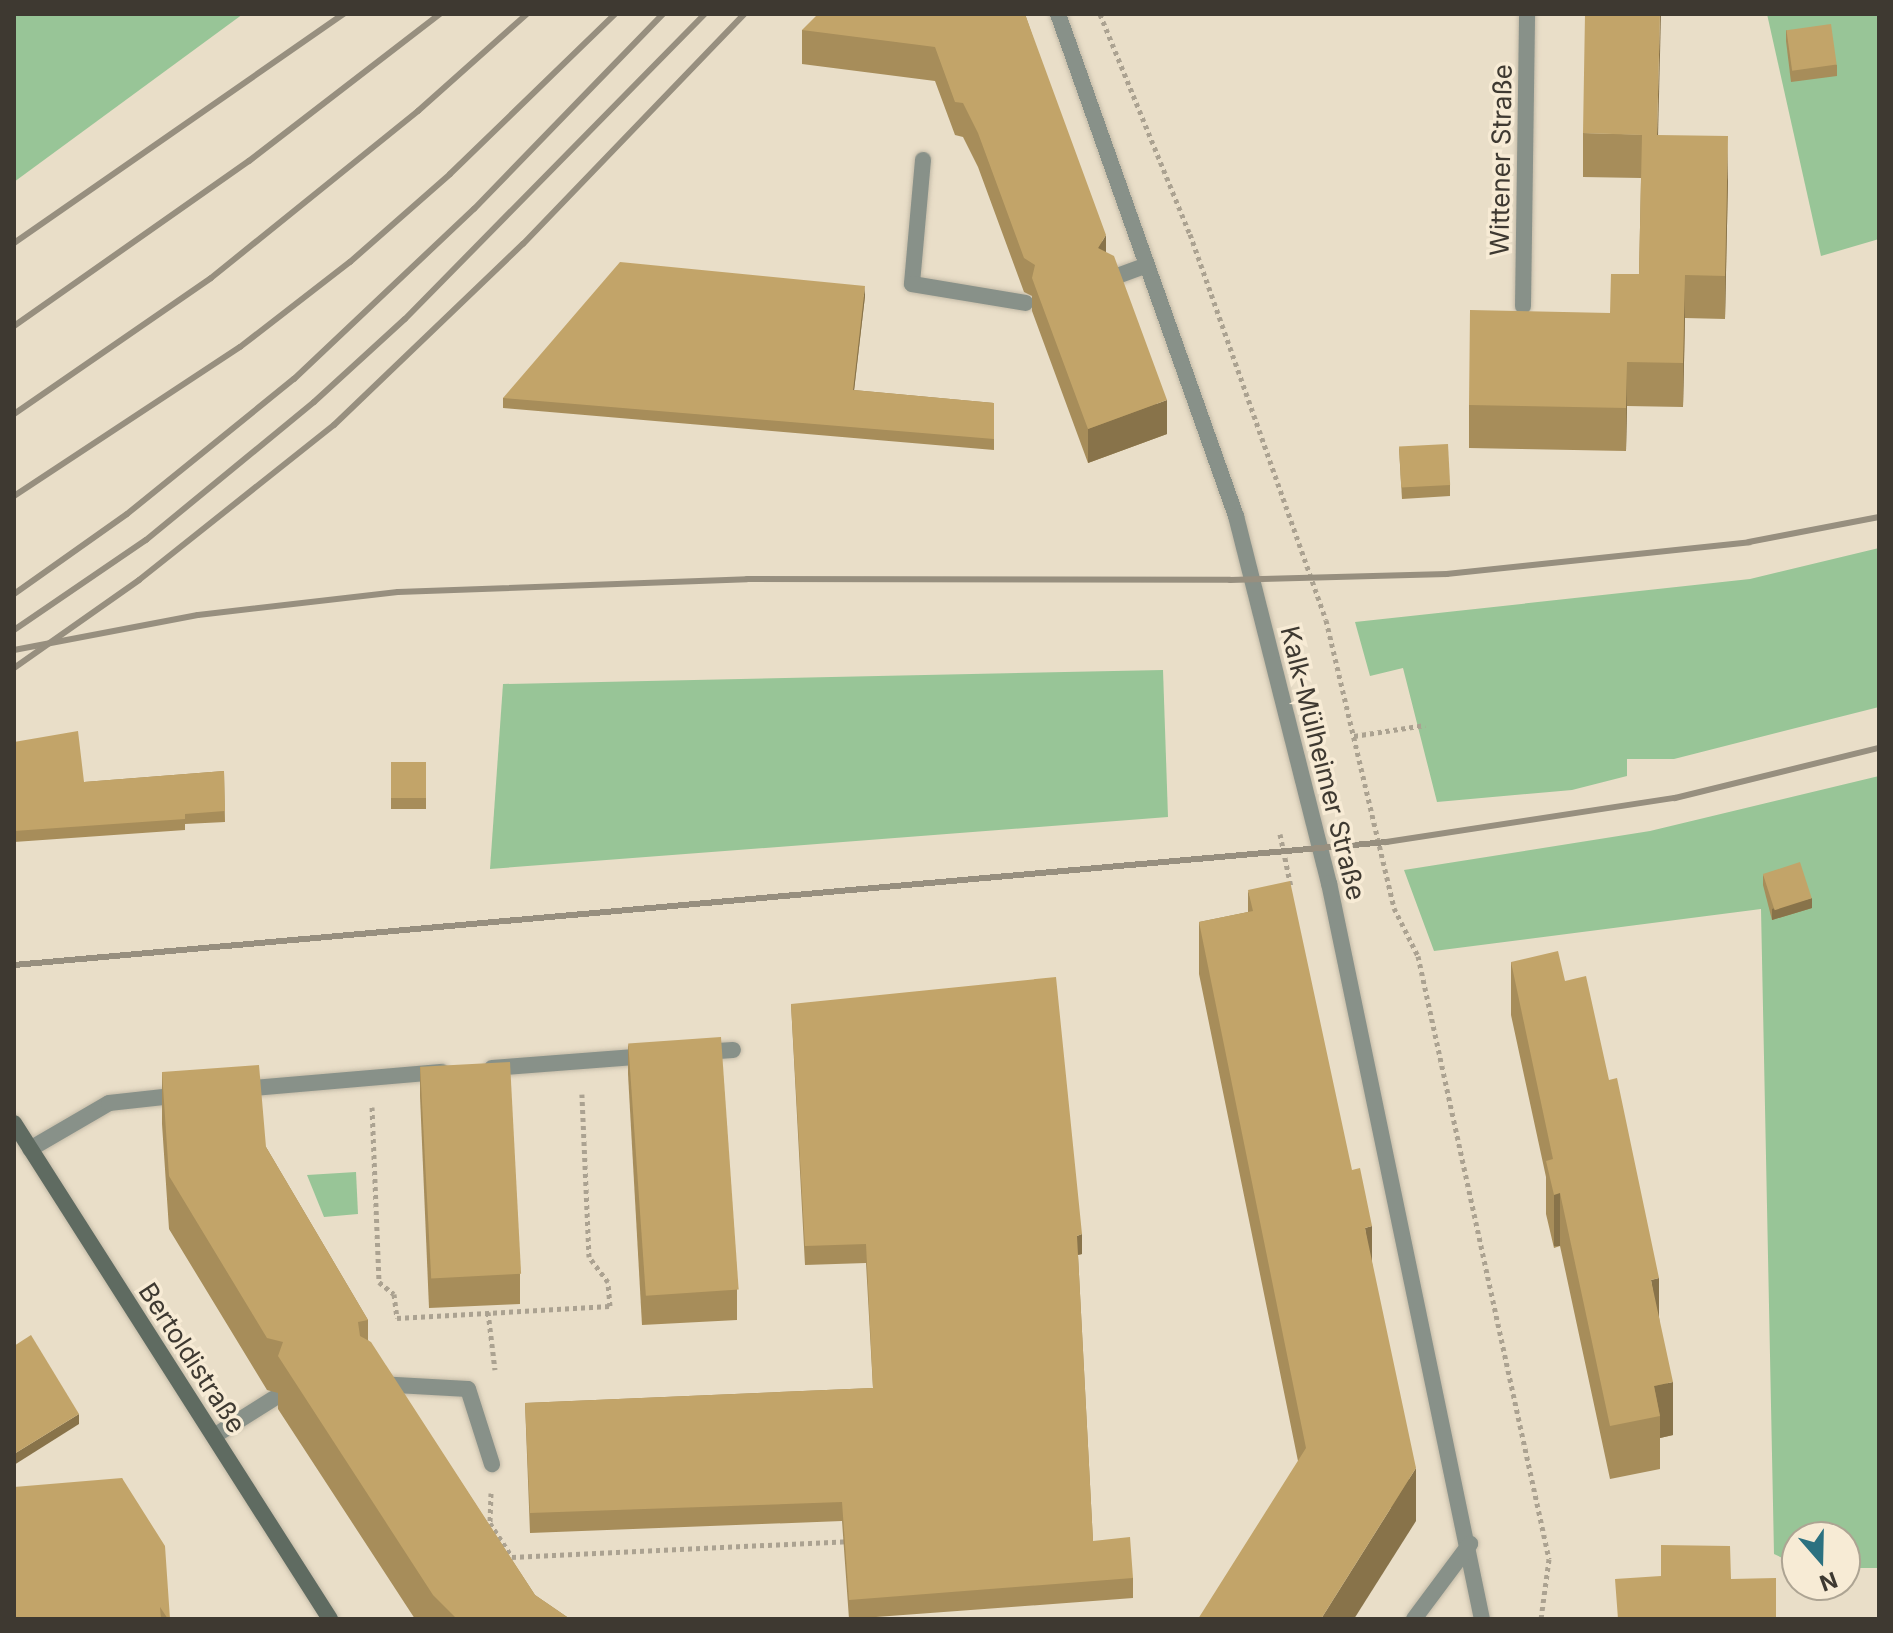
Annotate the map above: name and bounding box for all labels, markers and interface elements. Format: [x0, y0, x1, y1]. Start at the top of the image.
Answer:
street label: Wittener Straße [1484, 64, 1518, 256]
street label: Kalk-Mülheimer Straße [1274, 623, 1372, 903]
street label: Bertoldistraße [132, 1277, 252, 1439]
north arrow [1781, 1521, 1861, 1601]
text: N [1816, 1567, 1841, 1597]

